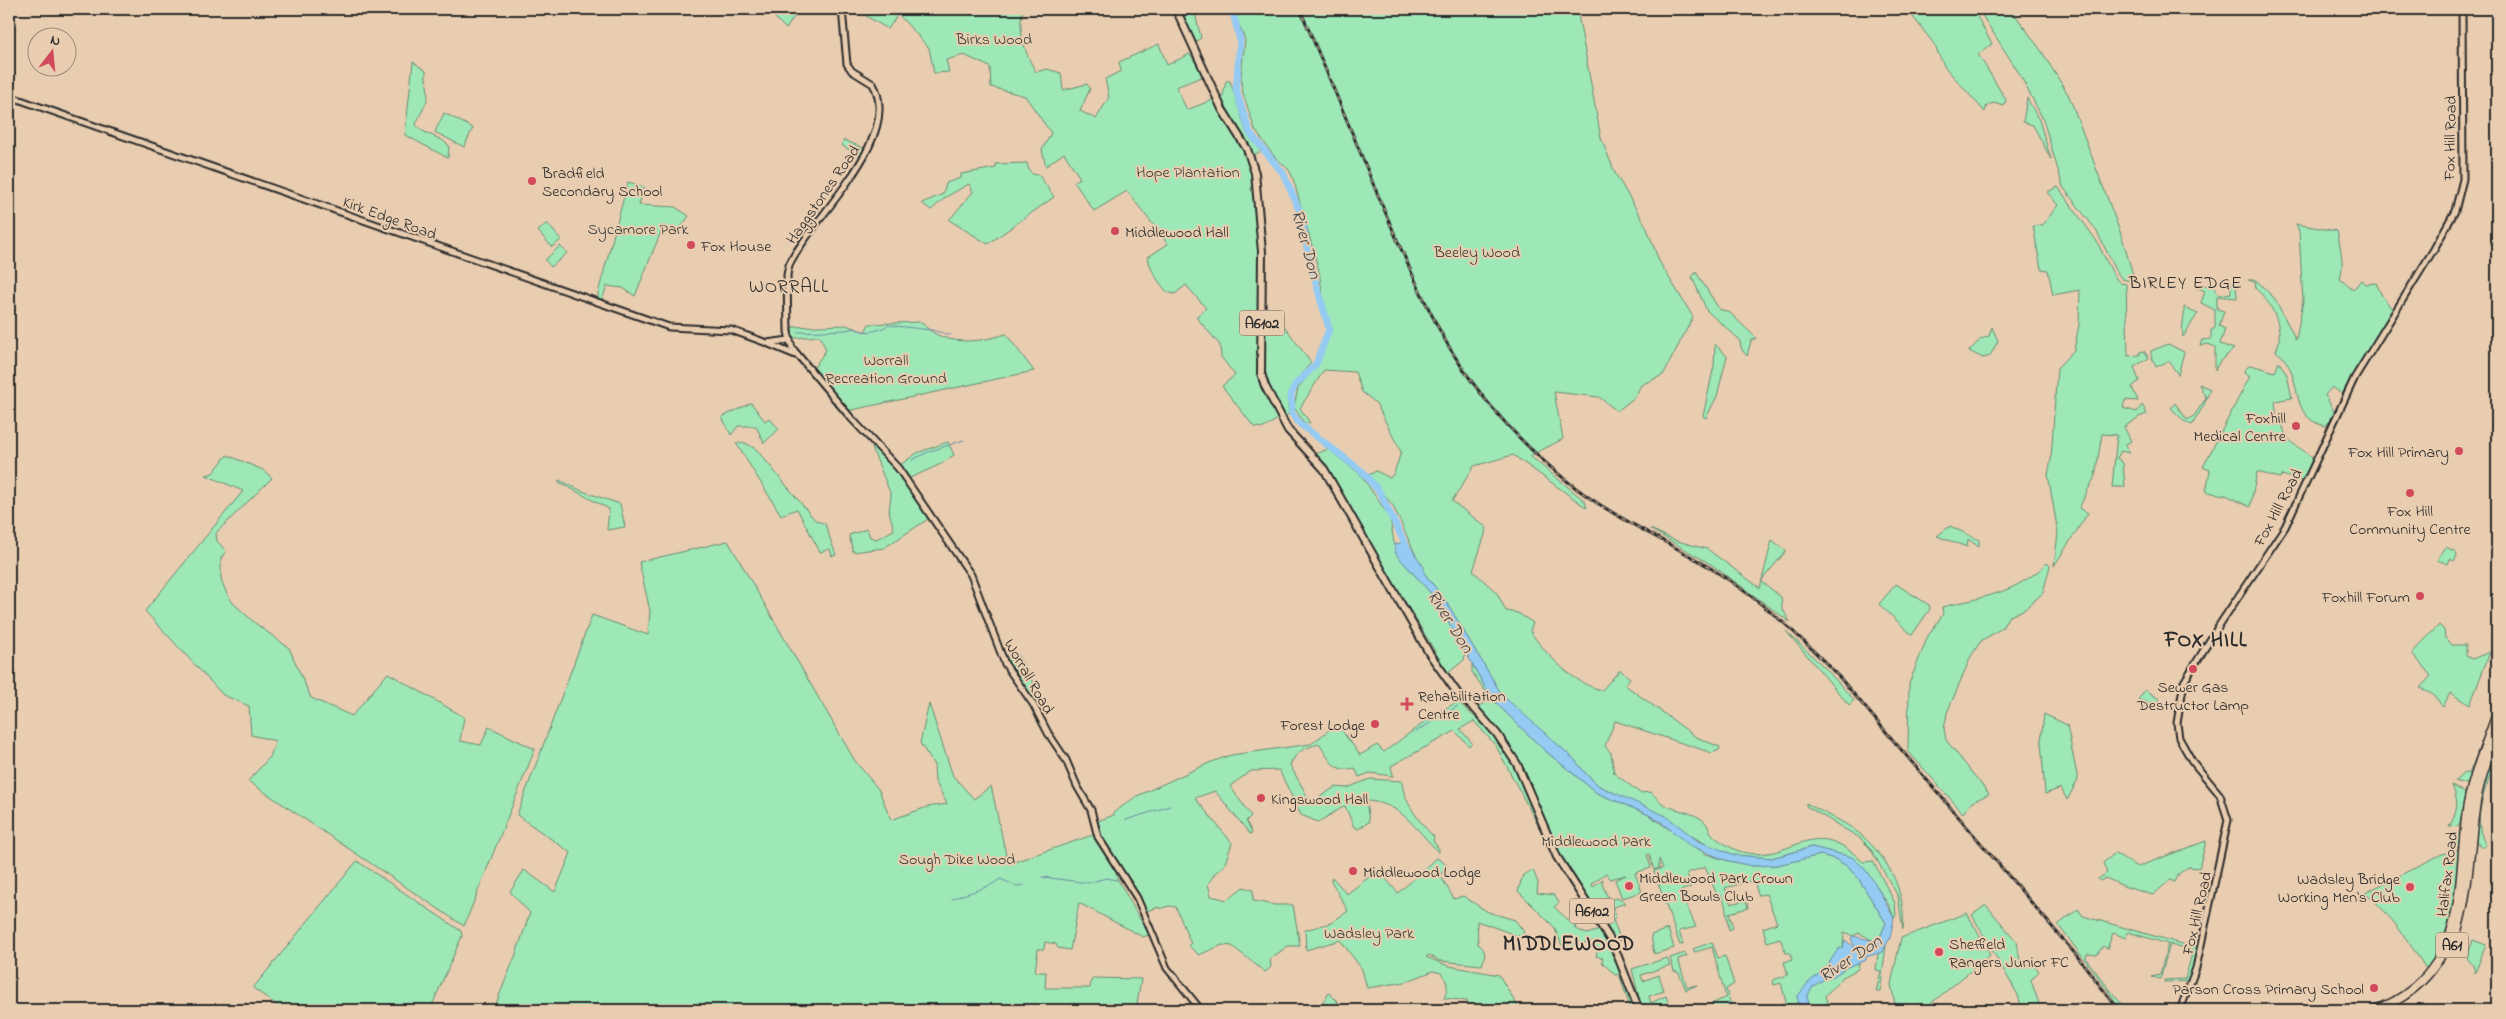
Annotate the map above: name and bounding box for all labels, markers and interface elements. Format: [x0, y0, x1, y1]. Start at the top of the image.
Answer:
north arrow [28, 28, 78, 78]
park label: Birks Wood [955, 28, 1032, 52]
text: N [48, 30, 63, 52]
street label: Fox Hill Road [2438, 95, 2464, 182]
street label: Haggstones Road [780, 141, 867, 250]
park label: Hope Plantation [1136, 161, 1240, 185]
place label: Bradfield Secondary School [541, 162, 662, 204]
marker: Bradfield Secondary School [526, 175, 538, 187]
street label: Kirk Edge Road [339, 191, 440, 247]
water label: River Don [1283, 207, 1327, 283]
park label: Sycamore Park [587, 218, 690, 242]
place label: Middlewood Hall [1125, 221, 1229, 245]
marker: Middlewood Hall [1109, 225, 1121, 237]
place label: Fox House [700, 235, 772, 259]
marker: Fox House [685, 239, 697, 251]
park label: Beeley Wood [1433, 241, 1520, 265]
district label: BIRLEY EDGE [2128, 271, 2243, 297]
district label: WORRALL [749, 274, 829, 301]
road number: A6102 [1240, 310, 1284, 336]
park label: Worrall Recreation Ground [825, 349, 947, 391]
place label: Foxhill Medical Centre [2193, 407, 2287, 449]
marker: Foxhill Medical Centre [2290, 420, 2302, 432]
place label: Fox Hill Primary [2347, 441, 2449, 465]
marker: Fox Hill Primary [2453, 445, 2465, 457]
street label: Fox Hill Road [2248, 465, 2309, 552]
marker: Fox Hill Community Centre [2404, 487, 2416, 499]
place label: Fox Hill Community Centre [2349, 500, 2472, 542]
water label: River Don [1420, 585, 1480, 660]
place label: Foxhill Forum [2321, 586, 2410, 610]
marker: Foxhill Forum [2414, 590, 2426, 602]
district label: FOX HILL [2164, 626, 2248, 656]
street label: Worrall Road [997, 635, 1060, 719]
marker: Sewer Gas Destructor Lamp [2187, 663, 2199, 675]
place label: Sewer Gas Destructor Lamp [2136, 676, 2249, 718]
place label: Rehabilitation Centre [1418, 685, 1506, 727]
marker: Rehabilitation Centre [1400, 697, 1414, 711]
place label: Forest Lodge [1280, 714, 1366, 738]
marker: Forest Lodge [1369, 718, 1381, 730]
place label: Kingswood Hall [1271, 788, 1368, 812]
marker: Kingswood Hall [1255, 792, 1267, 804]
park label: Middlewood Park [1541, 830, 1652, 854]
street label: Halifax Road [2431, 830, 2465, 918]
park label: Sough Dike Wood [899, 848, 1015, 872]
place label: Middlewood Lodge [1363, 861, 1482, 885]
marker: Middlewood Lodge [1347, 865, 1359, 877]
place label: Middlewood Park Crown Green Bowls Club [1639, 867, 1793, 909]
place label: Wadsley Bridge Working Men's Club [2278, 868, 2401, 910]
street label: Fox Hill Road [2176, 869, 2219, 958]
marker: Middlewood Park Crown Green Bowls Club [1623, 880, 1635, 892]
marker: Wadsley Bridge Working Men's Club [2404, 881, 2416, 893]
road number: A6102 [1570, 898, 1614, 924]
park label: Wadsley Park [1324, 922, 1415, 946]
water label: River Don [1815, 929, 1889, 990]
district label: MIDDLEWOOD [1503, 930, 1635, 960]
road number: A61 [2436, 932, 2468, 958]
place label: Sheffield Rangers Junior FC [1949, 933, 2069, 975]
marker: Sheffield Rangers Junior FC [1933, 946, 1945, 958]
place label: Parson Cross Primary School [2173, 978, 2364, 1002]
marker: Parson Cross Primary School [2368, 982, 2380, 994]

